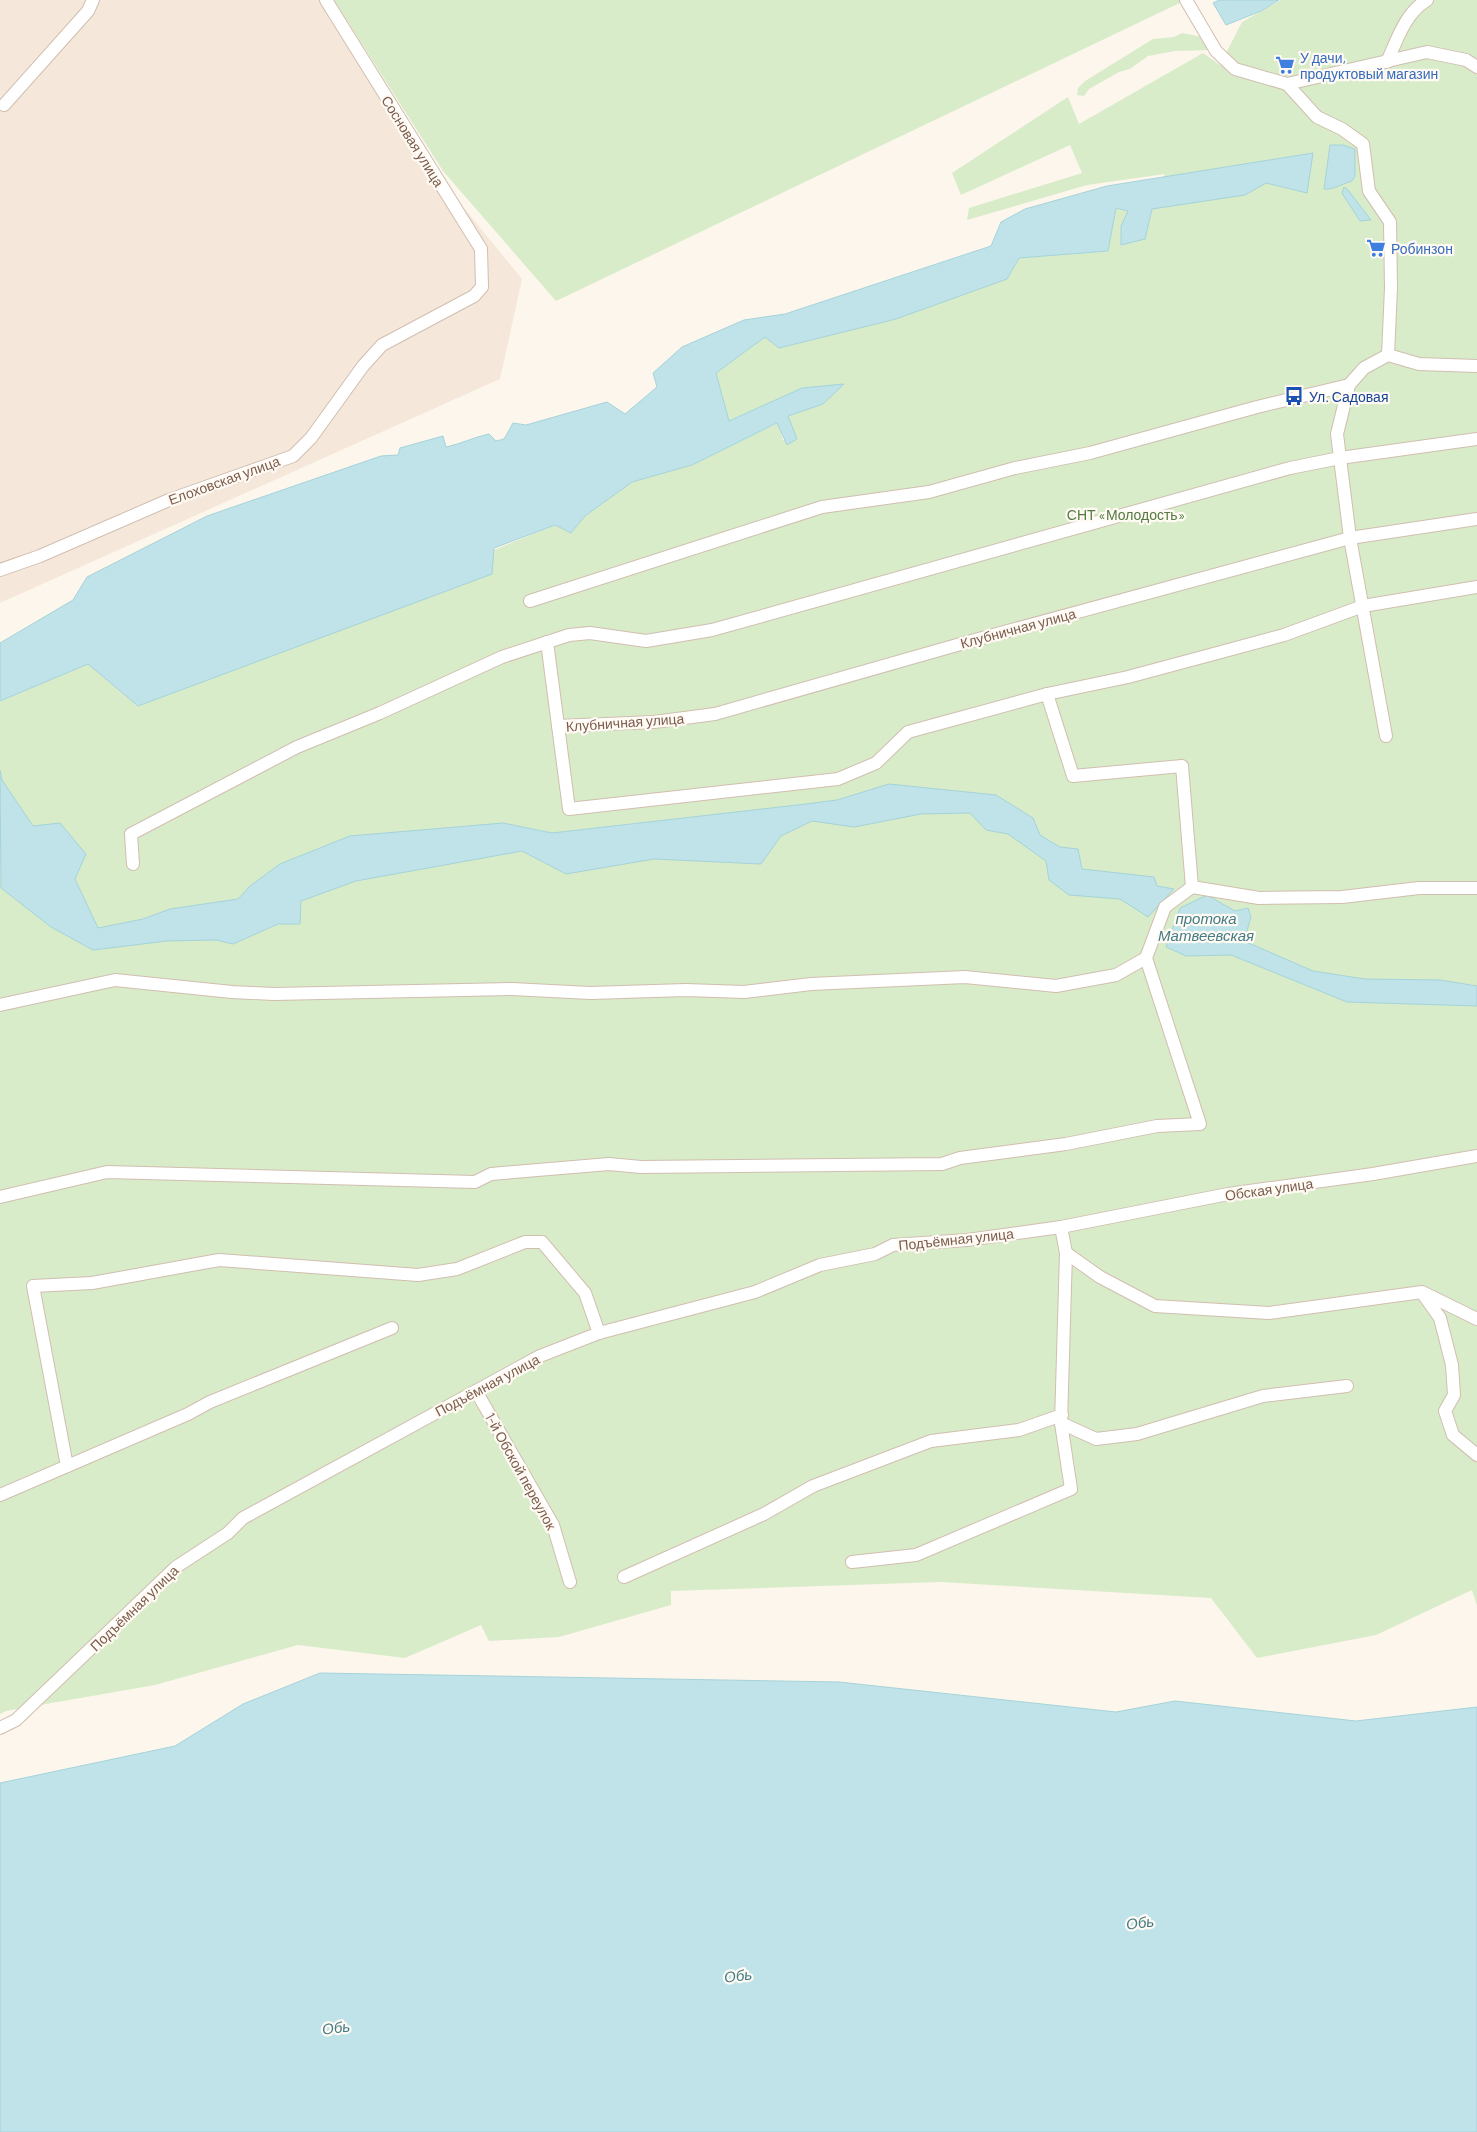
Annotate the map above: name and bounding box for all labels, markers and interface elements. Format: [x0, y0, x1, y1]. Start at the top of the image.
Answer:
place label: У дачи, продуктовый магазин [1300, 49, 1438, 82]
supermarket icon: У дачи, продуктовый магазин [1274, 54, 1296, 76]
street label: Сосновая улица [378, 92, 448, 190]
supermarket icon: Робинзон [1365, 237, 1387, 259]
place label: Робинзон [1391, 240, 1453, 257]
bus stop icon: Ул. Садовая [1283, 385, 1305, 407]
place label: Ул. Садовая [1309, 388, 1388, 405]
street label: Елоховская улица [166, 452, 282, 508]
park label: СНТ «Молодость» [1067, 506, 1185, 523]
street label: Клубничная улица [958, 604, 1078, 652]
street label: Клубничная улица [565, 709, 685, 735]
water label: протока Матвеевская [1158, 909, 1254, 944]
street label: Обская улица [1224, 1174, 1314, 1204]
street label: Подъёмная улица [897, 1224, 1015, 1254]
street label: Подъёмная улица [432, 1350, 542, 1420]
street label: 1-й Обской переулок [482, 1410, 561, 1533]
street label: Подъёмная улица [86, 1561, 182, 1654]
water label: Обь [1125, 1911, 1155, 1933]
water label: Обь [723, 1964, 753, 1986]
water label: Обь [321, 2016, 351, 2038]

